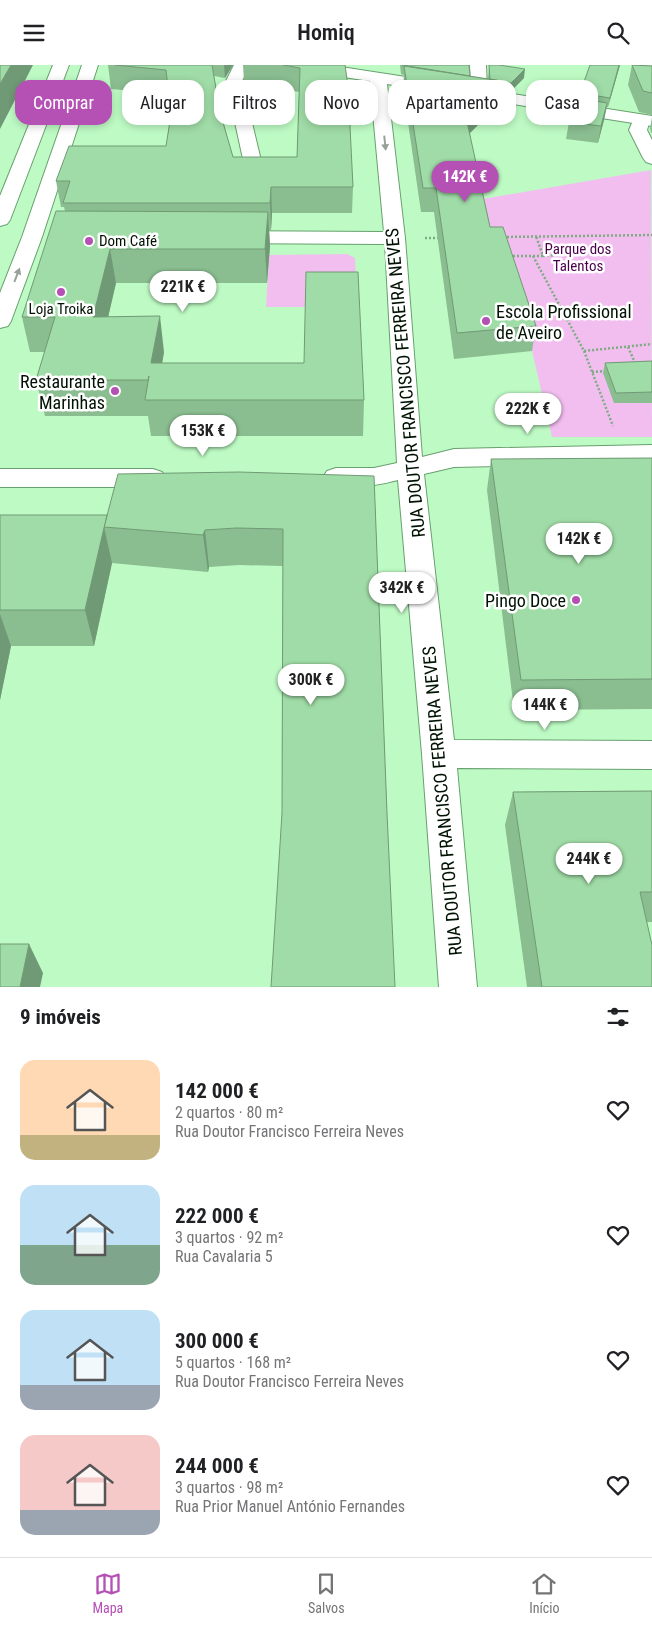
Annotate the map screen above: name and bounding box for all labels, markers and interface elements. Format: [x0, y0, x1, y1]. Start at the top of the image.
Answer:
icon: menu [20, 19, 48, 47]
icon: search [604, 19, 632, 47]
text: Homiq [297, 20, 355, 45]
chip: Comprar [15, 80, 112, 125]
chip: Alugar [122, 80, 204, 125]
chip: Filtros [214, 80, 295, 125]
chip: Novo [305, 80, 378, 125]
chip: Apartamento [388, 80, 516, 125]
chip: Casa [526, 80, 598, 125]
one-way arrow [381, 136, 389, 152]
pin: 142K € [424, 161, 506, 203]
text: 142K € [443, 167, 487, 186]
street label: RUA DOUTOR FRANCISCO FERREIRA NEVES [381, 227, 429, 539]
place label: Dom Café [99, 232, 157, 250]
marker: Dom Café [83, 235, 95, 247]
park label: Parque dos Talentos [545, 240, 612, 275]
one-way arrow [13, 267, 21, 282]
pin: 221K € [142, 271, 224, 313]
text: 221K € [161, 277, 205, 296]
marker: Loja Troika [55, 286, 67, 298]
place label: Loja Troika [29, 300, 93, 318]
place label: Escola Profissional de Aveiro [496, 301, 632, 343]
marker: Escola Profissional de Aveiro [480, 315, 492, 327]
place label: Restaurante Marinhas [20, 371, 105, 413]
marker: Restaurante Marinhas [109, 385, 121, 397]
pin: 222K € [487, 393, 569, 435]
text: 222K € [506, 399, 550, 418]
pin: 153K € [162, 415, 244, 457]
text: 153K € [181, 421, 225, 440]
pin: 142K € [538, 523, 620, 565]
text: 142K € [557, 529, 601, 548]
pin: 342K € [361, 571, 443, 614]
text: 342K € [380, 578, 424, 597]
place label: Pingo Doce [485, 590, 566, 611]
marker: Pingo Doce [570, 594, 582, 606]
street label: RUA DOUTOR FRANCISCO FERREIRA NEVES [418, 645, 466, 957]
pin: 300K € [270, 663, 352, 706]
text: 300K € [289, 670, 333, 689]
pin: 144K € [504, 689, 586, 731]
text: 144K € [523, 695, 567, 714]
pin: 244K € [548, 843, 630, 885]
text: 244K € [567, 849, 611, 868]
icon: filters [604, 1003, 632, 1031]
text: 9 imóveis [20, 1005, 101, 1029]
text: 142 000 € [175, 1079, 259, 1103]
icon: home [60, 1080, 120, 1140]
icon: heart [604, 1096, 632, 1124]
text: 2 quartos · 80 m² [175, 1103, 283, 1122]
text: Rua Doutor Francisco Ferreira Neves [175, 1122, 404, 1141]
text: 222 000 € [175, 1204, 259, 1228]
icon: home [60, 1205, 120, 1265]
icon: heart [604, 1221, 632, 1249]
text: 3 quartos · 92 m² [175, 1228, 283, 1247]
text: Rua Cavalaria 5 [175, 1247, 273, 1266]
text: 300 000 € [175, 1329, 259, 1353]
icon: home [60, 1330, 120, 1390]
icon: heart [604, 1346, 632, 1374]
text: 5 quartos · 168 m² [175, 1353, 291, 1372]
text: Rua Doutor Francisco Ferreira Neves [175, 1372, 404, 1391]
text: 244 000 € [175, 1454, 259, 1478]
icon: home [60, 1455, 120, 1515]
icon: heart [604, 1471, 632, 1499]
text: 3 quartos · 98 m² [175, 1478, 283, 1497]
text: Rua Prior Manuel António Fernandes [175, 1497, 405, 1516]
tab: Mapa [92, 1570, 123, 1616]
tab: Salvos [308, 1570, 345, 1616]
tab: Início [529, 1570, 560, 1616]

